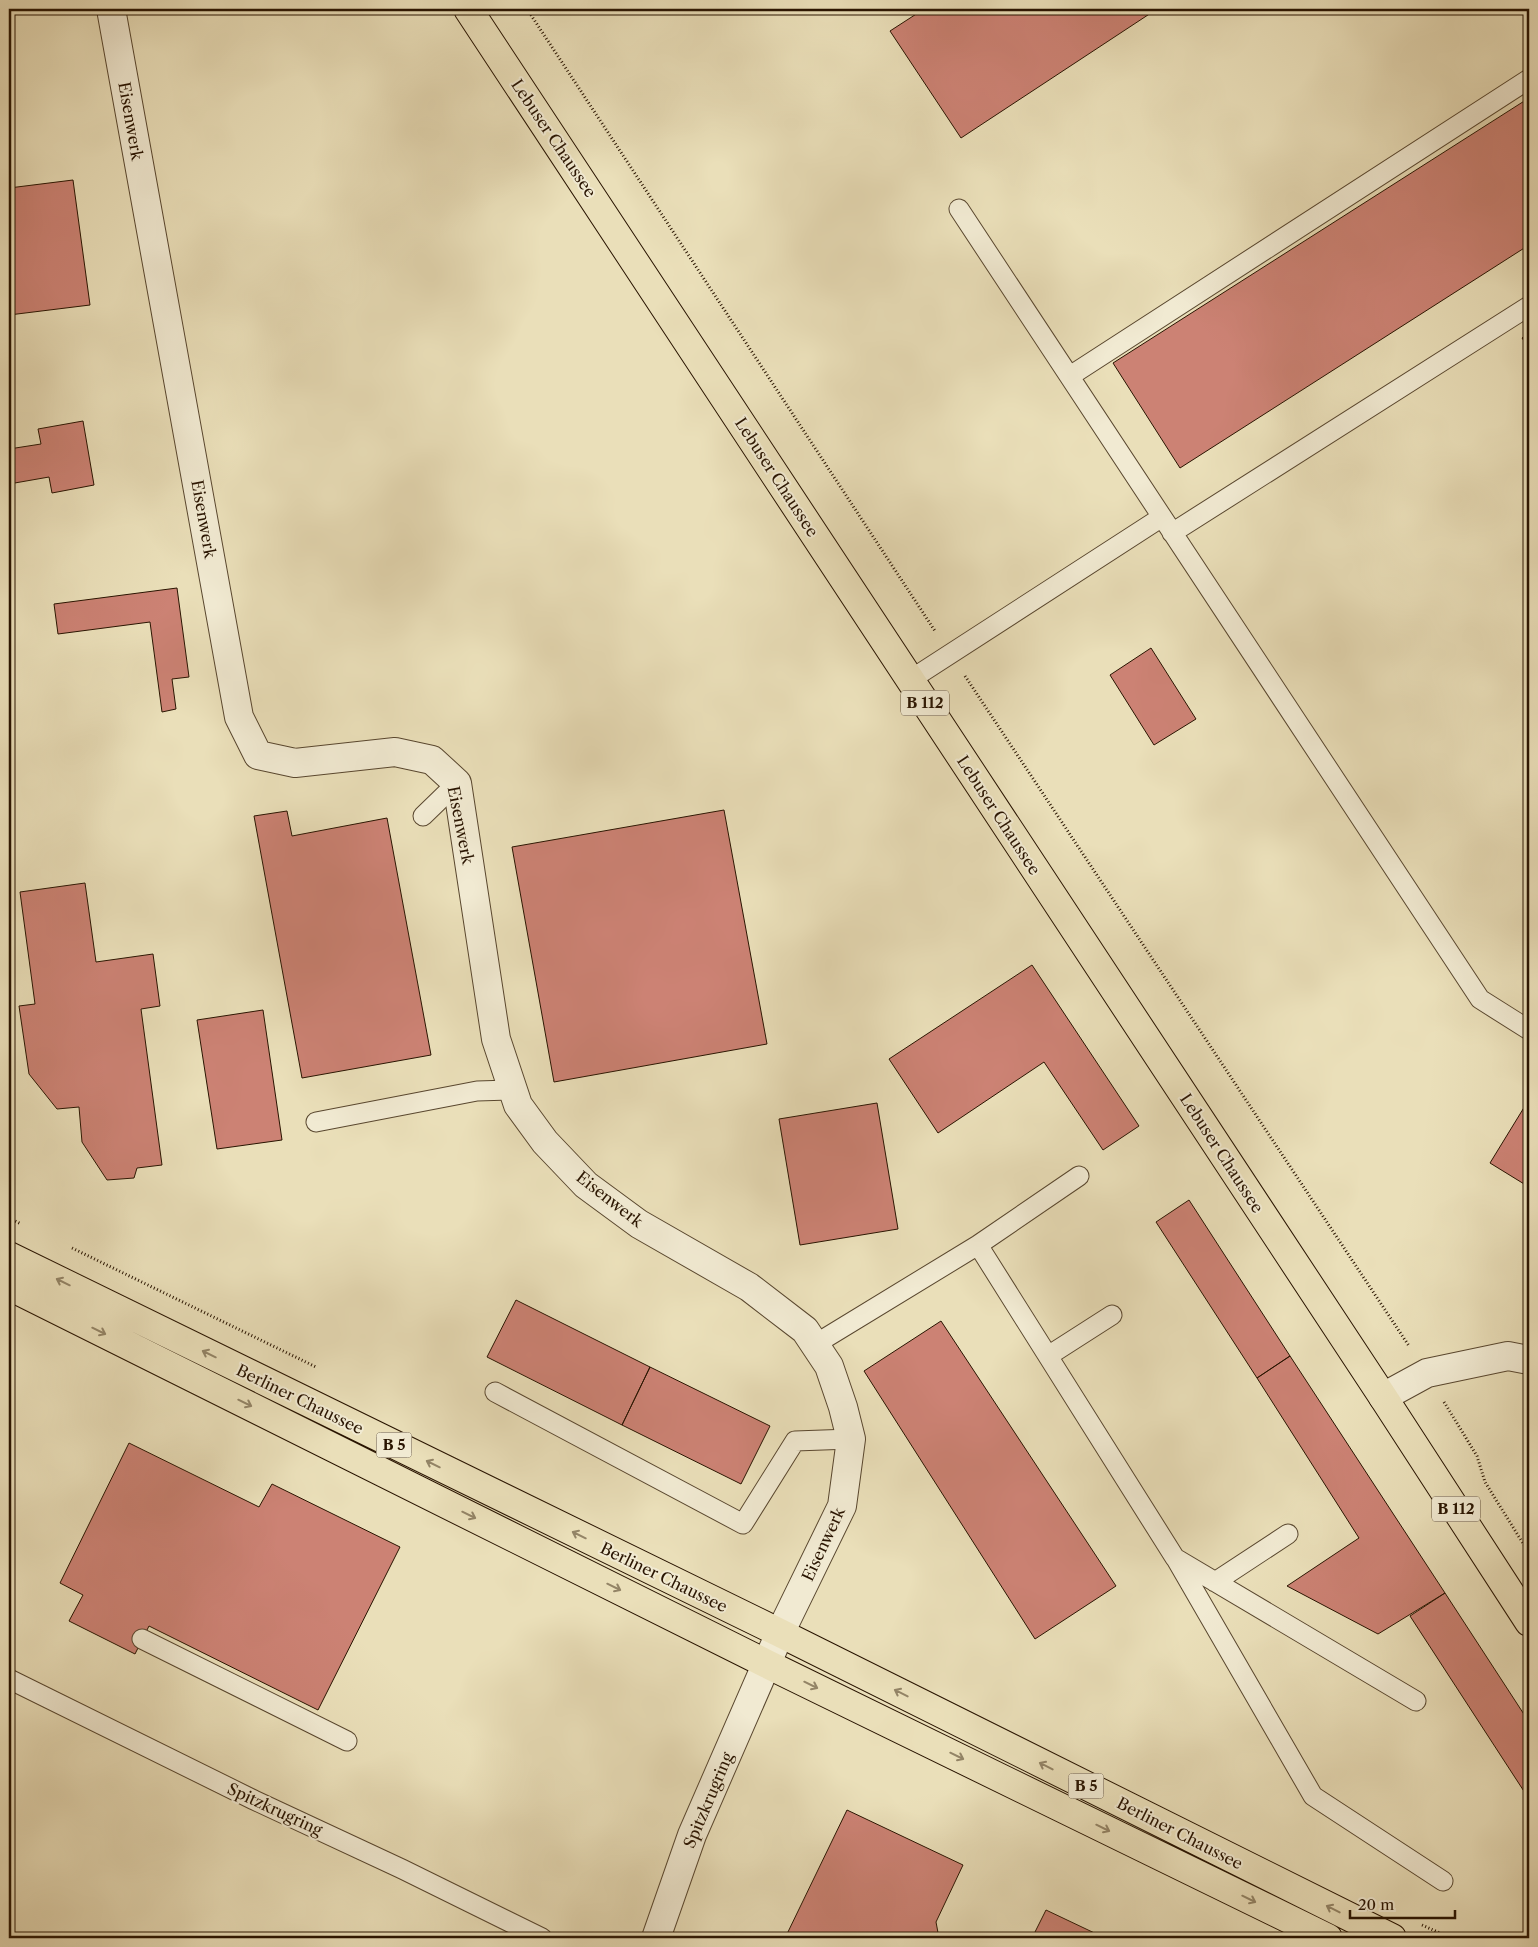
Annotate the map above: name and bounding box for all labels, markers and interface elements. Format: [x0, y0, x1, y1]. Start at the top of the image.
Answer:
street label: Lebuser Chaussee [507, 75, 601, 201]
street label: Eisenwerk [114, 80, 148, 162]
street label: Lebuser Chaussee [731, 414, 823, 540]
street label: Eisenwerk [187, 478, 221, 560]
road number: B 112 [901, 690, 949, 716]
street label: Lebuser Chaussee [953, 752, 1045, 878]
street label: Eisenwerk [444, 784, 479, 867]
street label: Lebuser Chaussee [1176, 1090, 1268, 1216]
street label: Eisenwerk [573, 1167, 648, 1232]
one-way arrow [56, 1277, 71, 1287]
one-way arrow [92, 1326, 107, 1336]
one-way arrow [202, 1349, 217, 1358]
street label: Berliner Chaussee [233, 1360, 367, 1438]
one-way arrow [237, 1399, 252, 1408]
road number: B 5 [376, 1432, 412, 1458]
one-way arrow [426, 1459, 441, 1468]
road number: B 112 [1432, 1496, 1480, 1522]
street label: Eisenwerk [797, 1503, 849, 1584]
one-way arrow [461, 1510, 476, 1520]
one-way arrow [572, 1530, 587, 1539]
street label: Berliner Chaussee [597, 1538, 731, 1616]
one-way arrow [606, 1583, 621, 1592]
one-way arrow [803, 1681, 818, 1690]
one-way arrow [894, 1688, 909, 1697]
street label: Spitzkrugring [679, 1748, 737, 1851]
one-way arrow [949, 1752, 964, 1762]
one-way arrow [1039, 1761, 1054, 1770]
road number: B 5 [1068, 1774, 1104, 1798]
street label: Spitzkrugring [224, 1778, 326, 1840]
street label: Berliner Chaussee [1114, 1793, 1246, 1873]
one-way arrow [1095, 1824, 1110, 1833]
scale bar [1350, 1887, 1456, 1919]
one-way arrow [1241, 1895, 1256, 1904]
text: 20 m [1358, 1895, 1394, 1914]
one-way arrow [1325, 1904, 1340, 1914]

